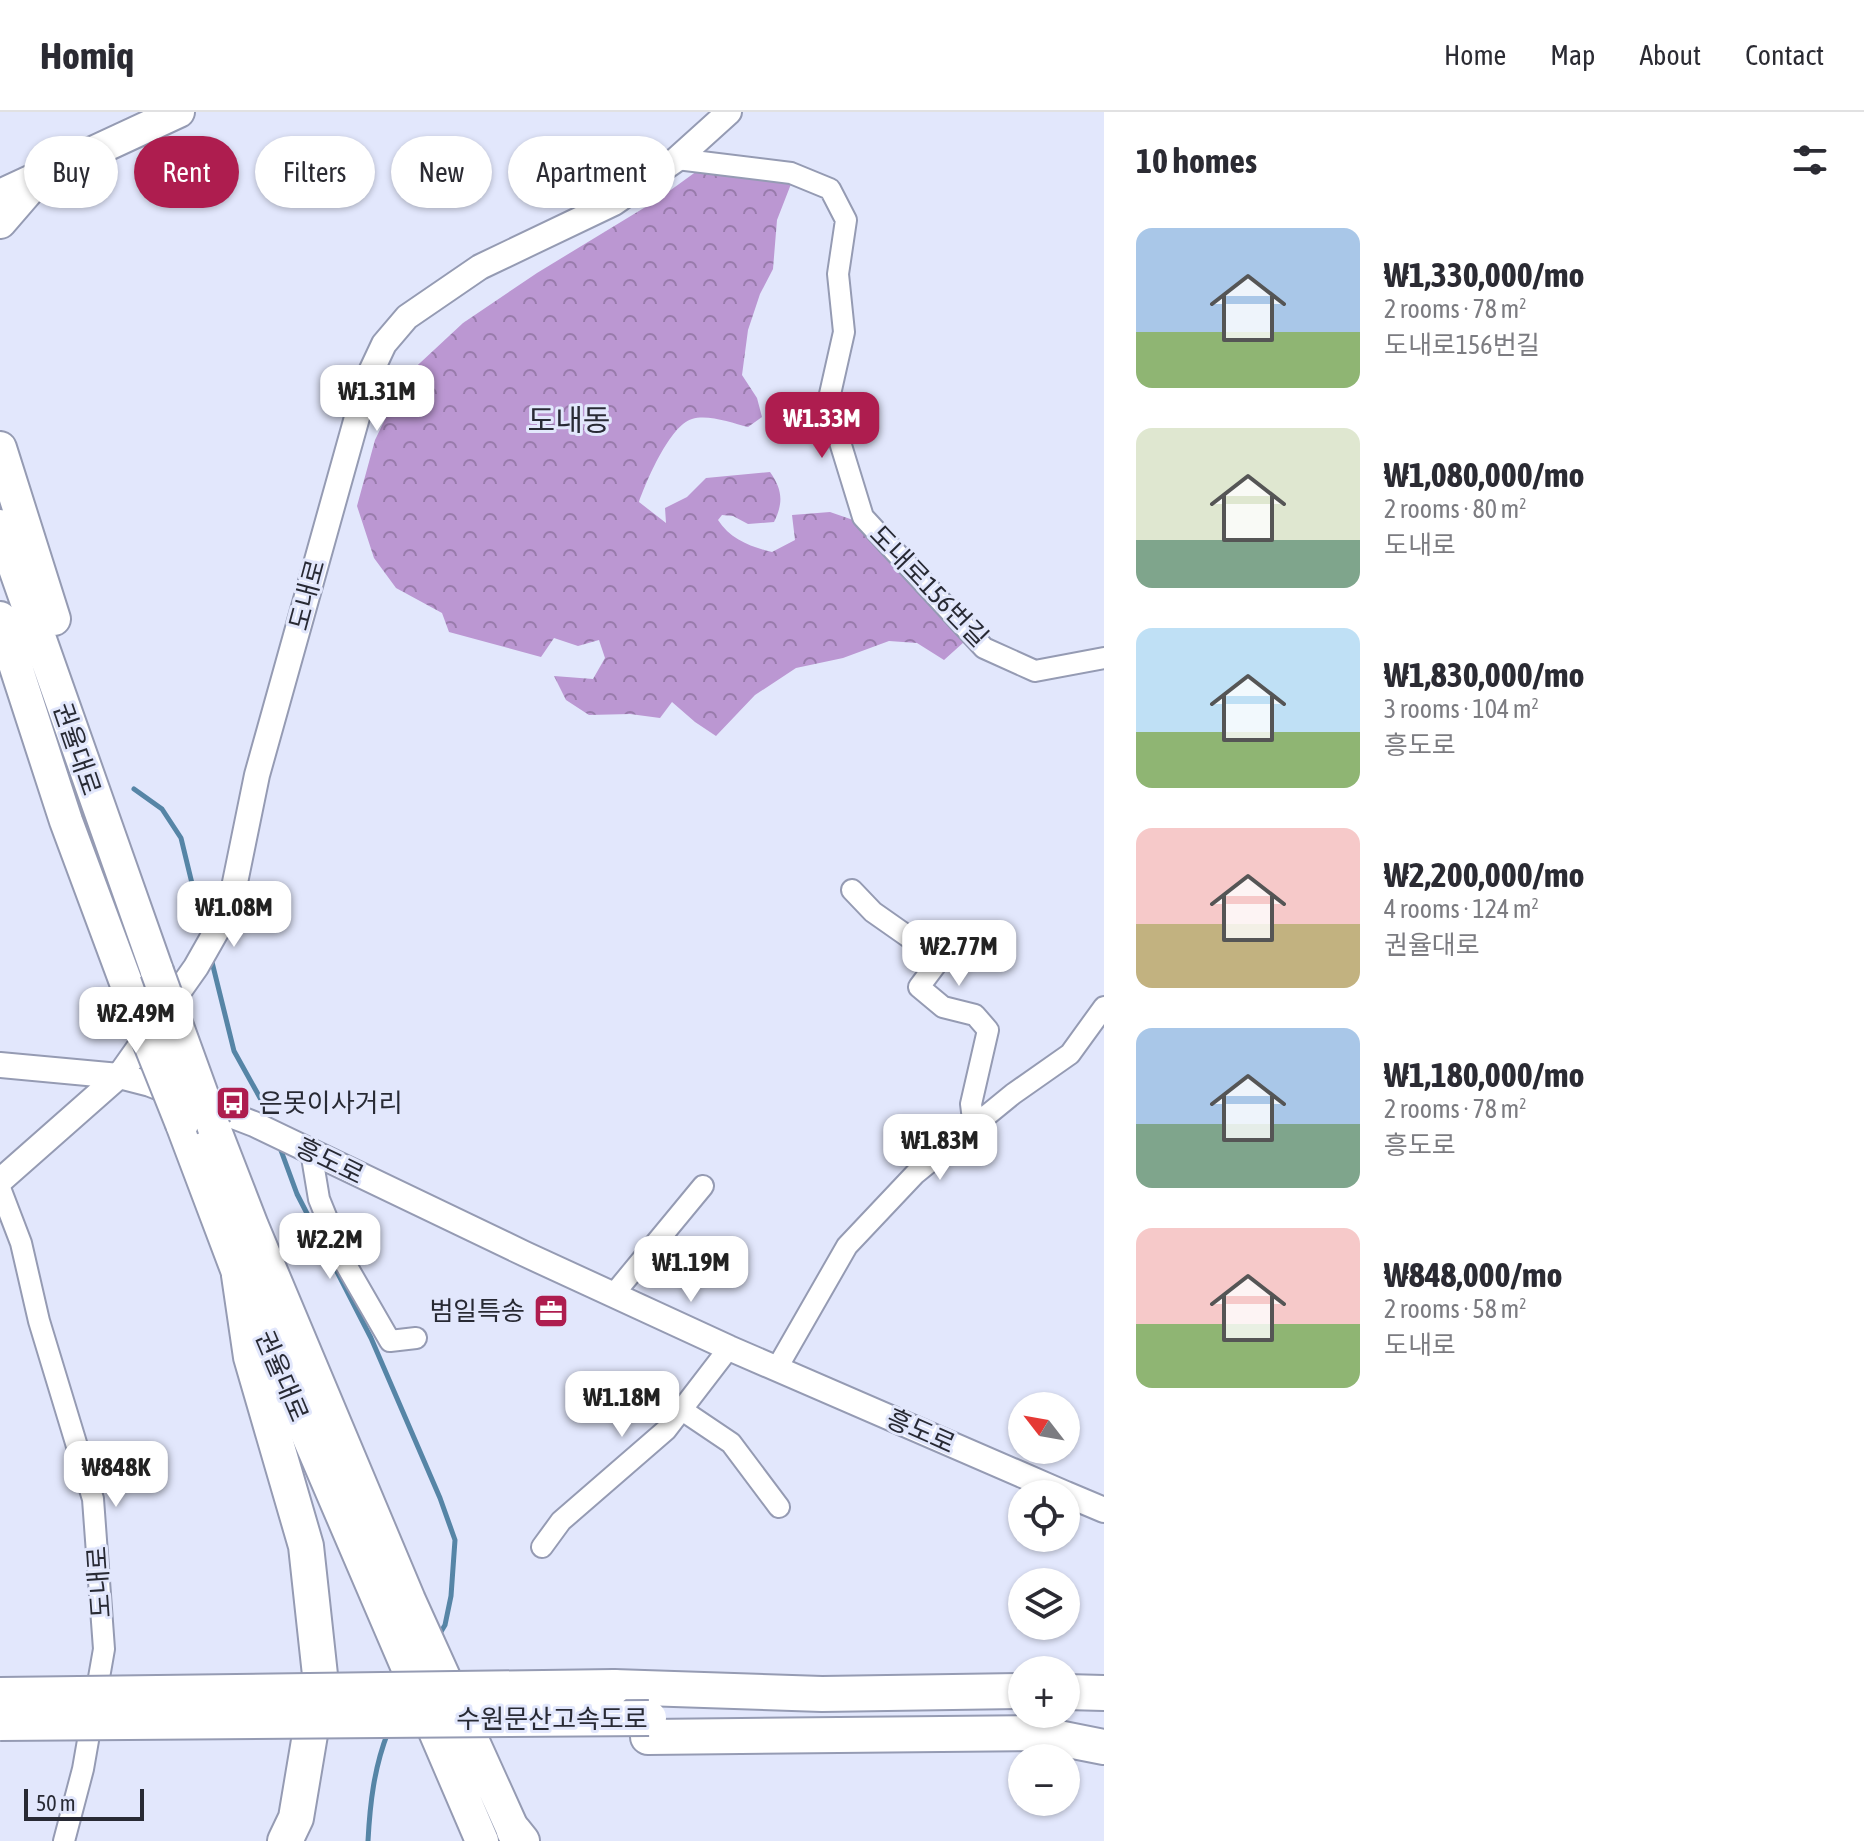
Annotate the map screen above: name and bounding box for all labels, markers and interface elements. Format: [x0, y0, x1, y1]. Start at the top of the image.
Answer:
text: Homiq [40, 34, 134, 77]
text: Home [1444, 39, 1506, 71]
text: Map [1550, 39, 1595, 71]
text: About [1639, 39, 1701, 71]
text: Contact [1745, 39, 1824, 71]
chip: Buy [24, 136, 118, 208]
chip: Rent [134, 136, 239, 208]
chip: Filters [255, 136, 375, 208]
chip: New [391, 136, 492, 208]
chip: Apartment [508, 136, 675, 208]
icon: filters [1788, 138, 1832, 182]
text: 10 homes [1136, 141, 1257, 180]
text: ₩1,330,000/mo [1384, 255, 1585, 294]
icon: home [1200, 260, 1296, 356]
text: 2 rooms · 78 m² [1384, 294, 1526, 324]
text: 도내로156번길 [1384, 330, 1540, 360]
pin: ₩1.31M [312, 365, 442, 433]
text: ₩1.31M [338, 376, 416, 406]
pin: ₩1.33M [757, 392, 887, 460]
district label: 도내동 [528, 403, 610, 437]
text: ₩1.33M [783, 403, 861, 433]
text: ₩1,080,000/mo [1384, 455, 1585, 494]
icon: home [1200, 460, 1296, 556]
text: 2 rooms · 80 m² [1384, 494, 1526, 524]
street label: 도내로156번길 [864, 519, 994, 653]
text: 도내로 [1384, 530, 1456, 560]
street label: 도내로 [283, 556, 331, 634]
text: ₩1,830,000/mo [1384, 655, 1585, 694]
icon: home [1200, 660, 1296, 756]
text: 3 rooms · 104 m² [1384, 694, 1539, 724]
street label: 권율대로 [47, 699, 107, 799]
text: 흥도로 [1384, 730, 1456, 760]
text: ₩2,200,000/mo [1384, 855, 1585, 894]
icon: home [1200, 860, 1296, 956]
pin: ₩1.08M [169, 881, 299, 949]
text: ₩1.08M [195, 892, 273, 922]
text: 4 rooms · 124 m² [1384, 894, 1539, 924]
pin: ₩2.77M [894, 920, 1024, 988]
text: 권율대로 [1384, 930, 1480, 960]
text: ₩2.77M [920, 931, 998, 961]
pin: ₩2.49M [71, 987, 201, 1055]
text: ₩2.49M [97, 998, 175, 1028]
text: ₩1,180,000/mo [1384, 1055, 1585, 1094]
icon: home [1200, 1060, 1296, 1156]
bus stop icon: 은못이사거리 [214, 1084, 252, 1122]
place label: 은못이사거리 [259, 1088, 403, 1118]
text: 2 rooms · 78 m² [1384, 1094, 1526, 1124]
pin: ₩1.83M [875, 1114, 1005, 1182]
text: ₩1.83M [901, 1125, 979, 1155]
text: 흥도로 [1384, 1130, 1456, 1160]
street label: 흥도로 [291, 1132, 369, 1190]
pin: ₩2.2M [274, 1213, 386, 1281]
text: ₩2.2M [297, 1224, 363, 1254]
pin: ₩1.19M [626, 1236, 756, 1304]
text: ₩1.19M [652, 1247, 730, 1277]
text: ₩848,000/mo [1384, 1255, 1563, 1294]
icon: home [1200, 1260, 1296, 1356]
office icon: 범일특송 [532, 1292, 570, 1330]
text: 2 rooms · 58 m² [1384, 1294, 1526, 1324]
place label: 범일특송 [429, 1296, 525, 1326]
street label: 권율대로 [249, 1326, 315, 1426]
text: 도내로 [1384, 1330, 1456, 1360]
pin: ₩1.18M [557, 1371, 687, 1439]
text: ₩1.18M [583, 1382, 661, 1412]
north arrow [1008, 1392, 1080, 1464]
map controls [1008, 1392, 1080, 1816]
street label: 흥도로 [882, 1403, 960, 1459]
pin: ₩848K [60, 1441, 172, 1509]
text: ₩848K [82, 1452, 150, 1482]
button: locate [1008, 1480, 1080, 1552]
street label: 도내로 [82, 1545, 116, 1619]
button: layers [1008, 1568, 1080, 1640]
button: + [1008, 1656, 1080, 1728]
street label: 수원문산고속도로 [456, 1704, 648, 1734]
button: − [1008, 1744, 1080, 1816]
scale bar [24, 1785, 144, 1821]
text: 50 m [36, 1790, 76, 1816]

